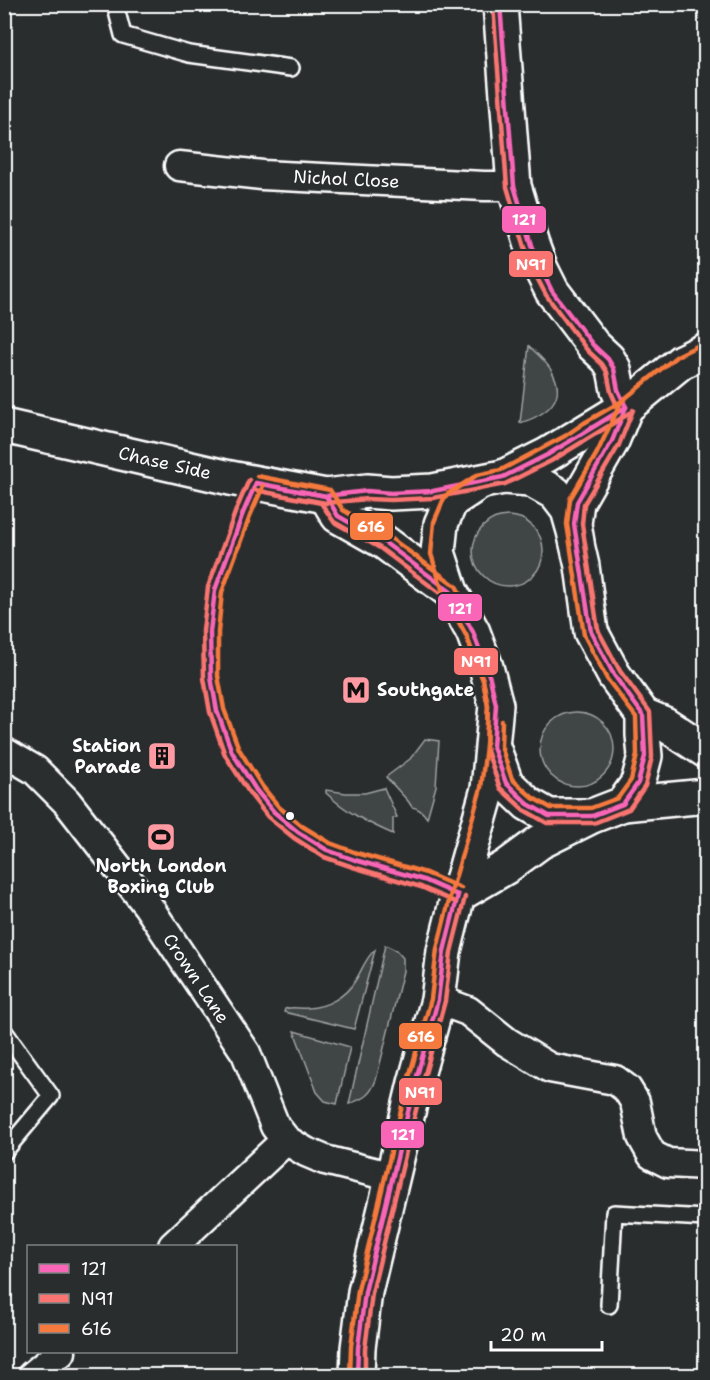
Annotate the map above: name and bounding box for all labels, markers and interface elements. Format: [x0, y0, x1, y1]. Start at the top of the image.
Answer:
street label: Nichol Close [293, 165, 400, 194]
line badge: 121 [501, 205, 547, 234]
text: 121 [512, 209, 536, 230]
line badge: N91 [508, 250, 554, 278]
text: N91 [516, 254, 546, 275]
street label: Chase Side [116, 441, 213, 485]
line badge: 616 [349, 512, 394, 541]
text: 616 [357, 516, 385, 537]
line badge: 121 [437, 593, 483, 622]
text: 121 [448, 598, 472, 619]
line badge: N91 [453, 647, 499, 676]
text: N91 [461, 651, 491, 672]
metro station icon: Southgate [340, 674, 372, 706]
place label: Southgate [377, 678, 474, 702]
place label: Station Parade [72, 734, 141, 779]
building icon: Station Parade [146, 740, 178, 772]
unlabelled marker [284, 810, 296, 822]
sports icon: North London Boxing Club [145, 821, 177, 853]
place label: North London Boxing Club [95, 854, 227, 899]
street label: Crown Lane [158, 929, 235, 1028]
line badge: 616 [398, 1022, 443, 1050]
text: 616 [407, 1026, 435, 1047]
line badge: N91 [398, 1077, 443, 1106]
text: N91 [405, 1082, 435, 1103]
line badge: 121 [380, 1120, 425, 1149]
text: 121 [391, 1124, 415, 1145]
legend [27, 1245, 237, 1353]
text: 121 [81, 1257, 107, 1281]
text: N91 [81, 1287, 114, 1311]
scale bar [491, 1314, 602, 1352]
text: 616 [81, 1317, 112, 1341]
text: 20 m [500, 1323, 546, 1347]

